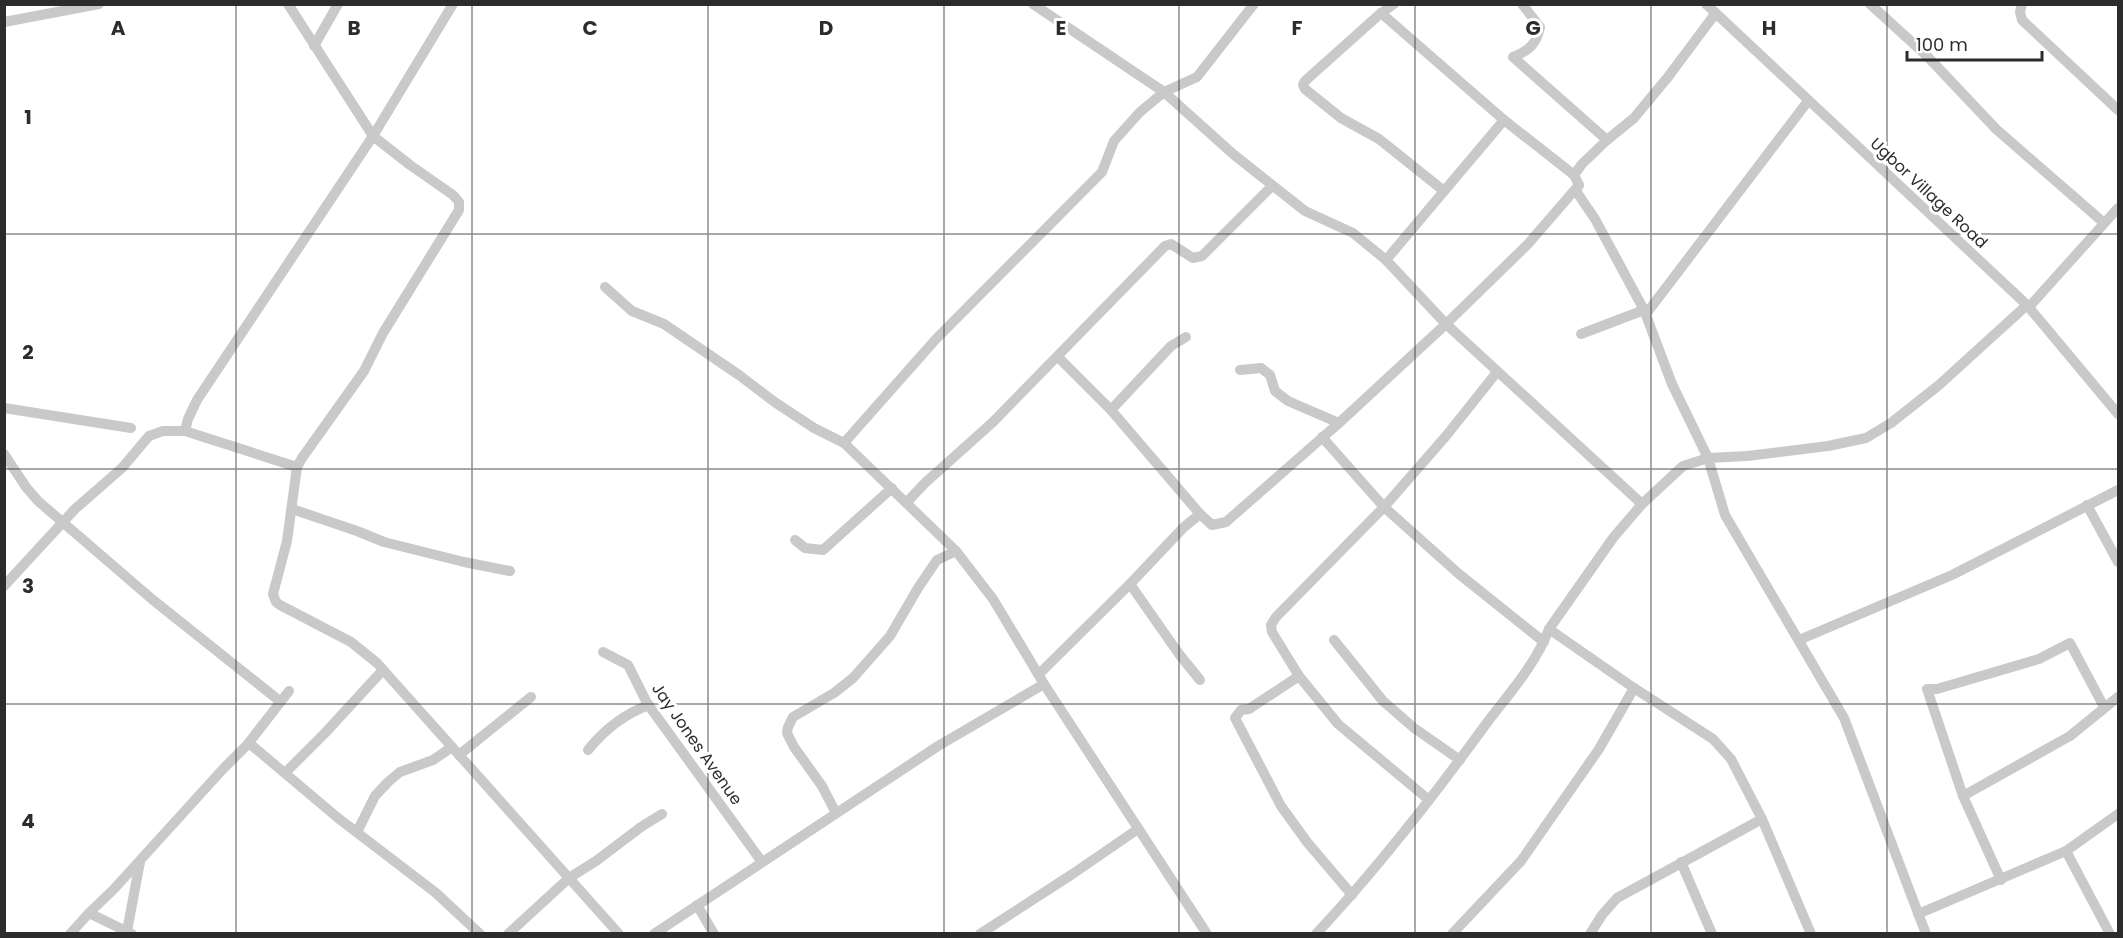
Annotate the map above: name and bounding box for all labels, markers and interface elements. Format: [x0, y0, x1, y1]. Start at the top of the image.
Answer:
text: A [111, 14, 126, 42]
text: B [347, 14, 361, 42]
text: C [582, 14, 598, 42]
text: D [819, 14, 833, 42]
text: E [1056, 14, 1066, 42]
text: F [1292, 14, 1303, 42]
text: G [1525, 14, 1541, 42]
text: H [1762, 14, 1776, 42]
scale bar [1907, 24, 2042, 62]
text: 100 m [1916, 32, 1968, 57]
text: 1 [24, 103, 32, 131]
street label: Ugbor Village Road [1865, 132, 1993, 254]
text: 2 [22, 338, 34, 366]
text: 3 [22, 572, 34, 600]
street label: Jay Jones Avenue [646, 678, 748, 810]
text: 4 [21, 807, 35, 835]

